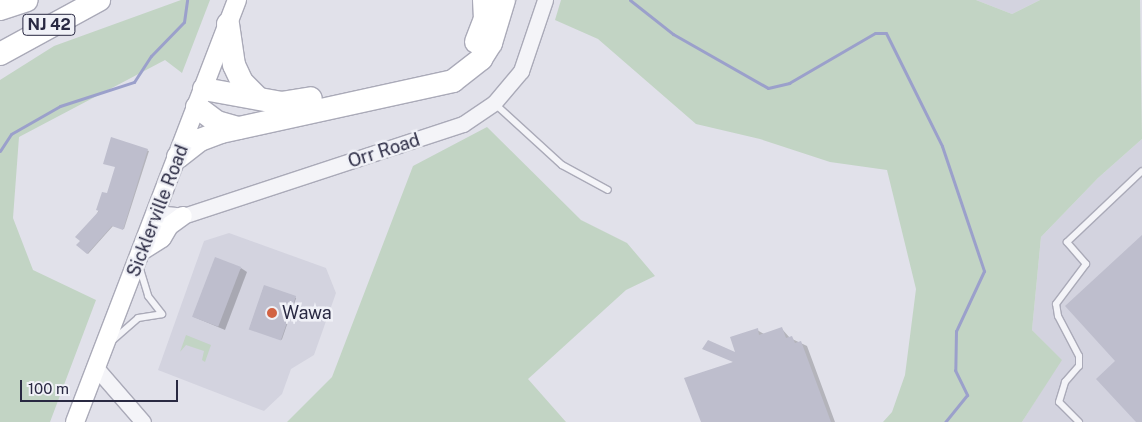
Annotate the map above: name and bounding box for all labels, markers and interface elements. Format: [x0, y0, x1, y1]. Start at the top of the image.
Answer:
road number: NJ 42 [22, 12, 76, 38]
street label: Orr Road [345, 129, 423, 173]
street label: Sicklerville Road [123, 142, 193, 280]
place label: Wawa [282, 302, 332, 324]
marker: Wawa [266, 307, 278, 319]
scale bar [22, 370, 180, 402]
text: 100 m [28, 380, 69, 397]

